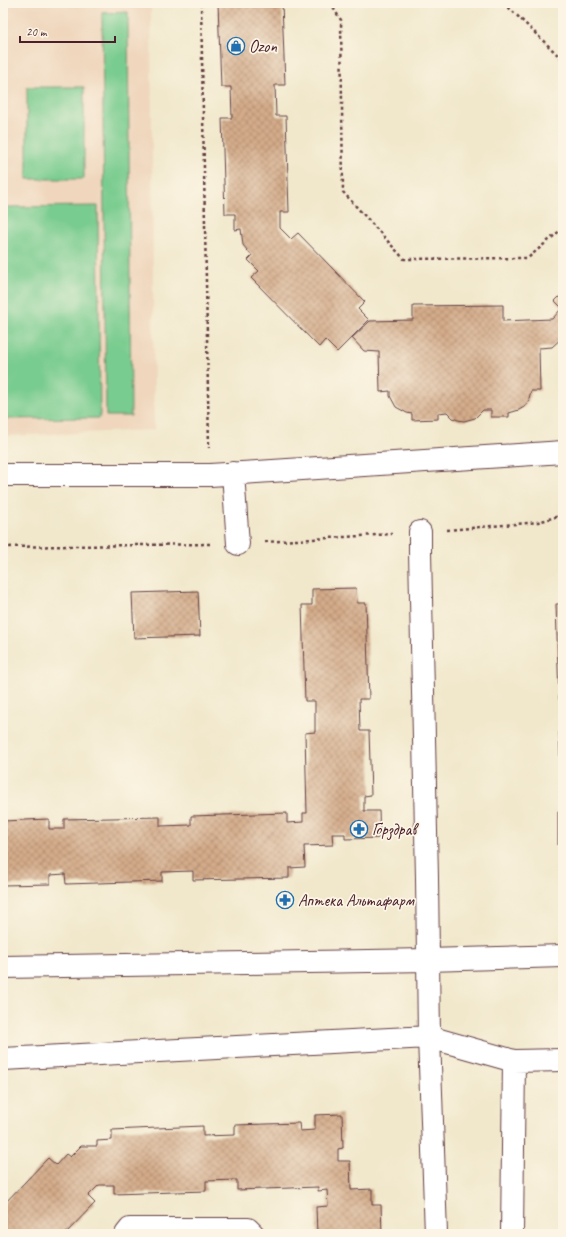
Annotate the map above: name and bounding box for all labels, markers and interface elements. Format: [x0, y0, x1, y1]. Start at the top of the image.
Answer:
scale bar [20, 18, 115, 44]
text: 20 m [26, 24, 48, 40]
shop icon: Ozon [226, 36, 246, 56]
place label: Ozon [249, 36, 277, 57]
pharmacy icon: Горздрав [349, 819, 369, 839]
place label: Горздрав [372, 819, 419, 841]
pharmacy icon: Аптека Альтафарм [275, 890, 295, 910]
place label: Аптека Альтафарм [298, 890, 415, 911]

